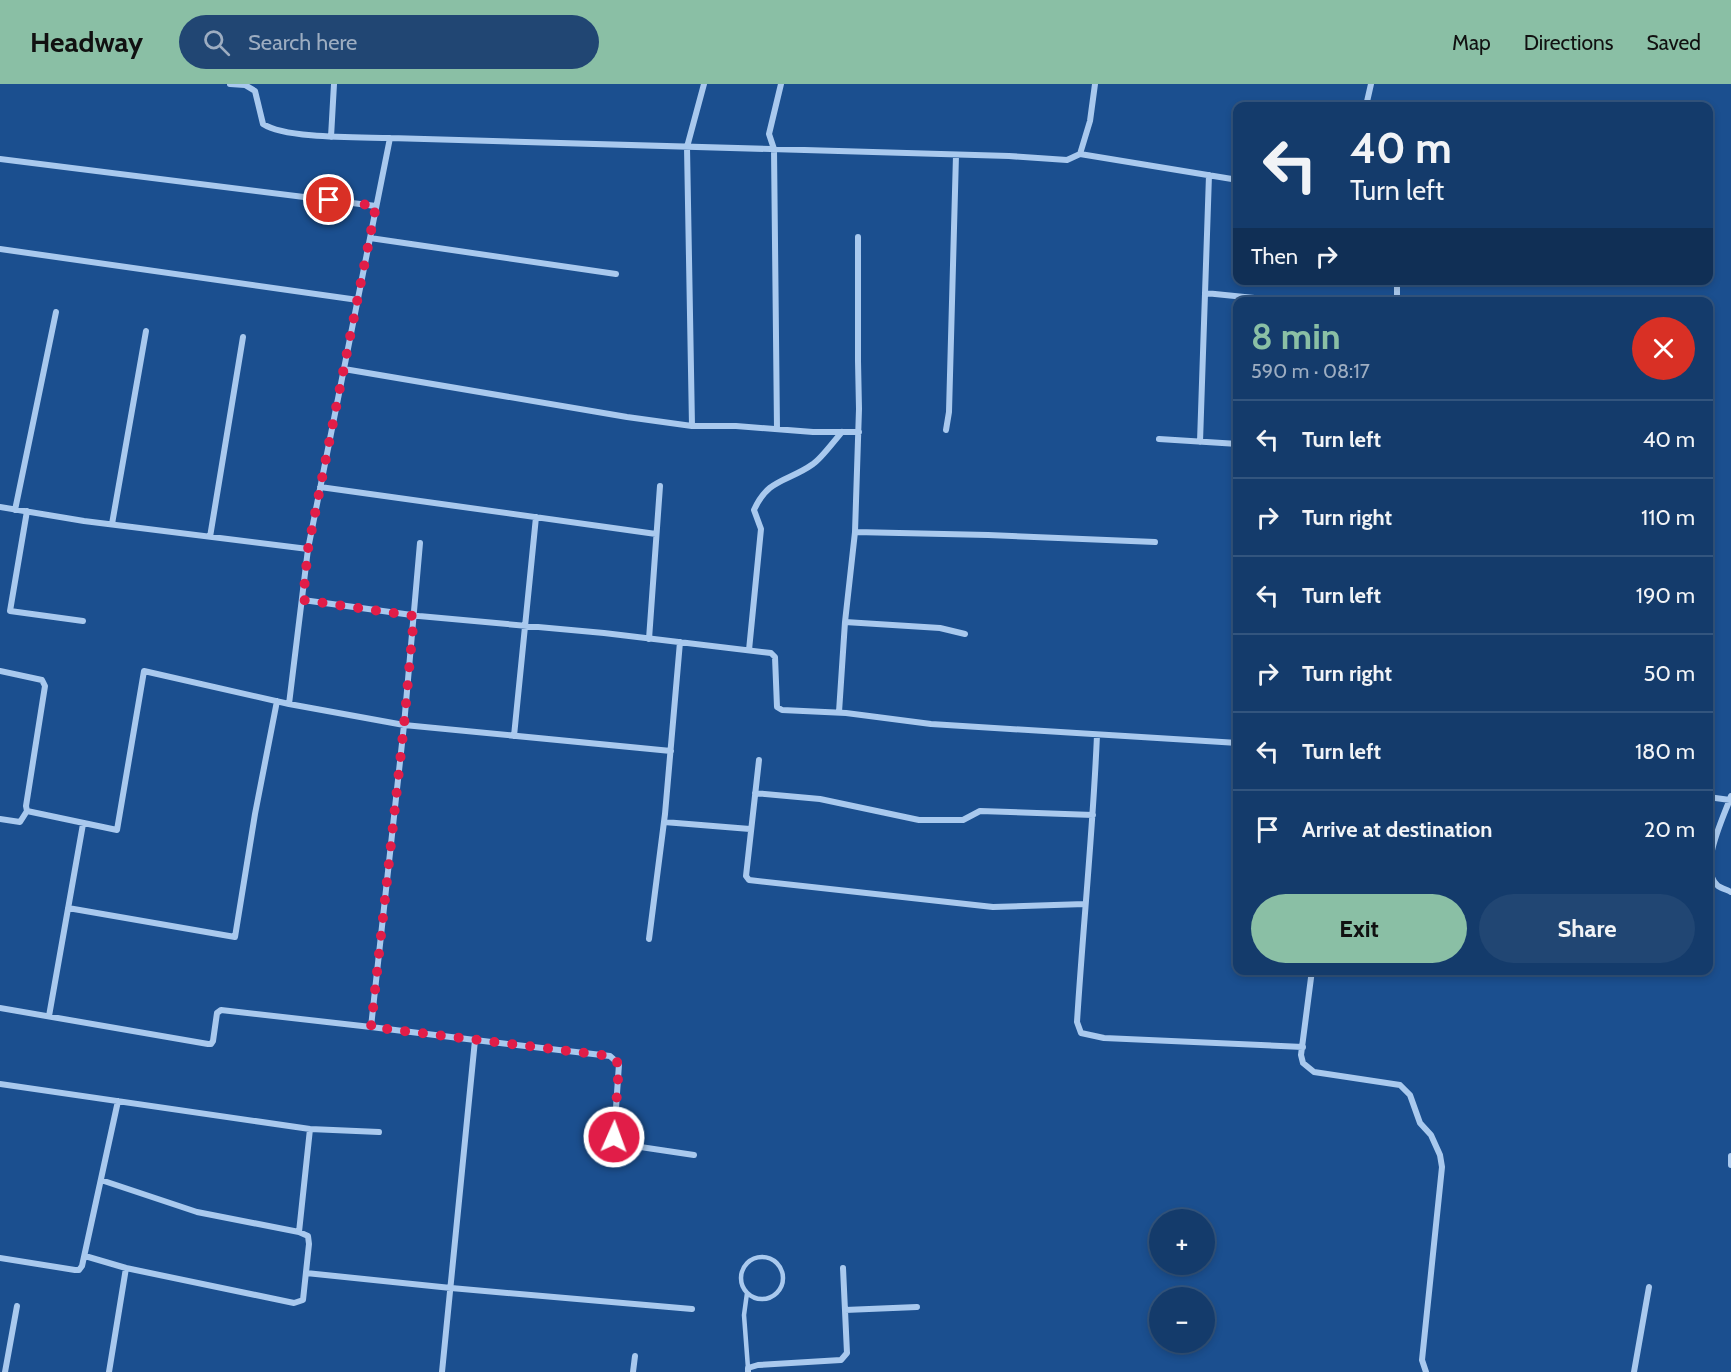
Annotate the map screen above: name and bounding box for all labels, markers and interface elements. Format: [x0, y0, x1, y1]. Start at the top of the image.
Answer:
search box [179, 15, 599, 69]
text: Headway [30, 25, 143, 59]
icon: search [200, 26, 233, 59]
text: Search here [248, 29, 357, 56]
text: Map [1452, 30, 1491, 55]
text: Directions [1524, 30, 1613, 55]
text: Saved [1646, 30, 1701, 55]
text: 40 m [1350, 122, 1452, 174]
icon: left [1251, 126, 1329, 204]
pin [303, 174, 354, 225]
text: Turn left [1350, 174, 1444, 207]
icon: arrive [312, 183, 345, 216]
icon: right [1310, 240, 1343, 273]
text: Then [1251, 243, 1298, 270]
text: 8 min [1251, 314, 1341, 358]
button: close [1632, 317, 1695, 380]
text: 590 m · 08:17 [1251, 359, 1370, 383]
icon: left [1251, 423, 1284, 456]
text: Turn left [1302, 426, 1381, 453]
text: 40 m [1643, 426, 1695, 453]
icon: right [1251, 501, 1284, 534]
text: Turn right [1302, 504, 1392, 531]
text: 110 m [1641, 504, 1695, 531]
icon: left [1251, 579, 1284, 612]
text: Turn left [1302, 582, 1381, 609]
text: 190 m [1636, 582, 1695, 609]
icon: right [1251, 657, 1284, 690]
text: Turn right [1302, 660, 1392, 687]
text: 50 m [1643, 660, 1695, 687]
icon: left [1251, 735, 1284, 768]
text: Turn left [1302, 738, 1381, 765]
text: 180 m [1635, 738, 1695, 765]
icon: arrive [1251, 813, 1284, 846]
text: Arrive at destination [1302, 816, 1492, 843]
text: 20 m [1644, 816, 1695, 843]
button: Exit [1251, 894, 1467, 963]
button: Share [1479, 894, 1695, 963]
position arrow [582, 1105, 646, 1169]
map controls [1149, 1209, 1215, 1353]
button: + [1149, 1209, 1215, 1275]
button: − [1149, 1287, 1215, 1353]

